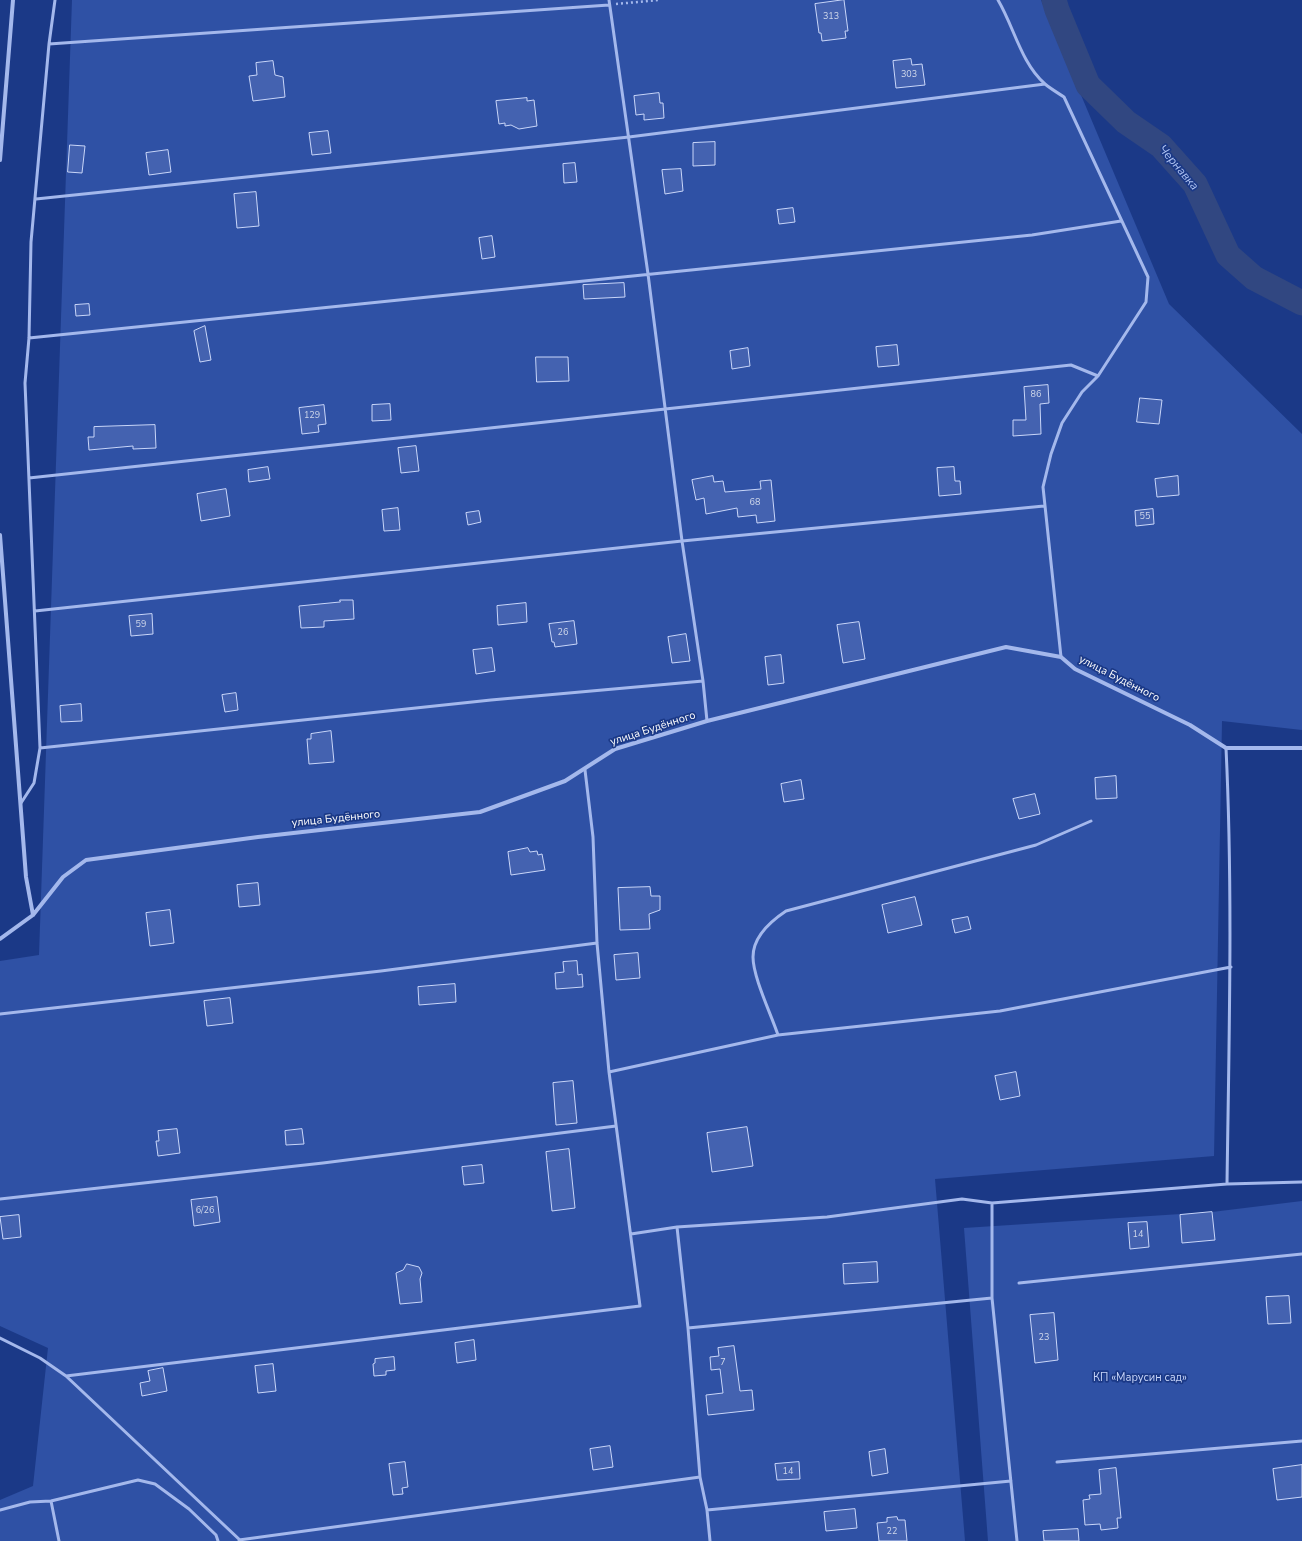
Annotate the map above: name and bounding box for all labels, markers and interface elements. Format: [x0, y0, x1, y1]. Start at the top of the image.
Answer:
house number: 313 [823, 12, 839, 22]
house number: 303 [901, 70, 917, 80]
water label: Чернавка [1155, 142, 1201, 194]
house number: 86 [1031, 390, 1041, 400]
house number: 129 [304, 411, 320, 421]
house number: 68 [750, 498, 760, 508]
house number: 55 [1140, 512, 1150, 522]
house number: 59 [136, 620, 146, 630]
house number: 26 [558, 628, 568, 638]
street label: улица Будённого [1076, 653, 1162, 705]
street label: улица Будённого [609, 709, 697, 749]
street label: улица Будённого [291, 808, 381, 830]
house number: 6/26 [196, 1206, 214, 1216]
house number: 14 [1133, 1230, 1143, 1240]
house number: 23 [1039, 1333, 1049, 1343]
house number: 7 [720, 1358, 726, 1368]
park label: КП «Марусин сад» [1093, 1371, 1187, 1385]
house number: 14 [783, 1467, 793, 1477]
house number: 22 [887, 1527, 897, 1537]

